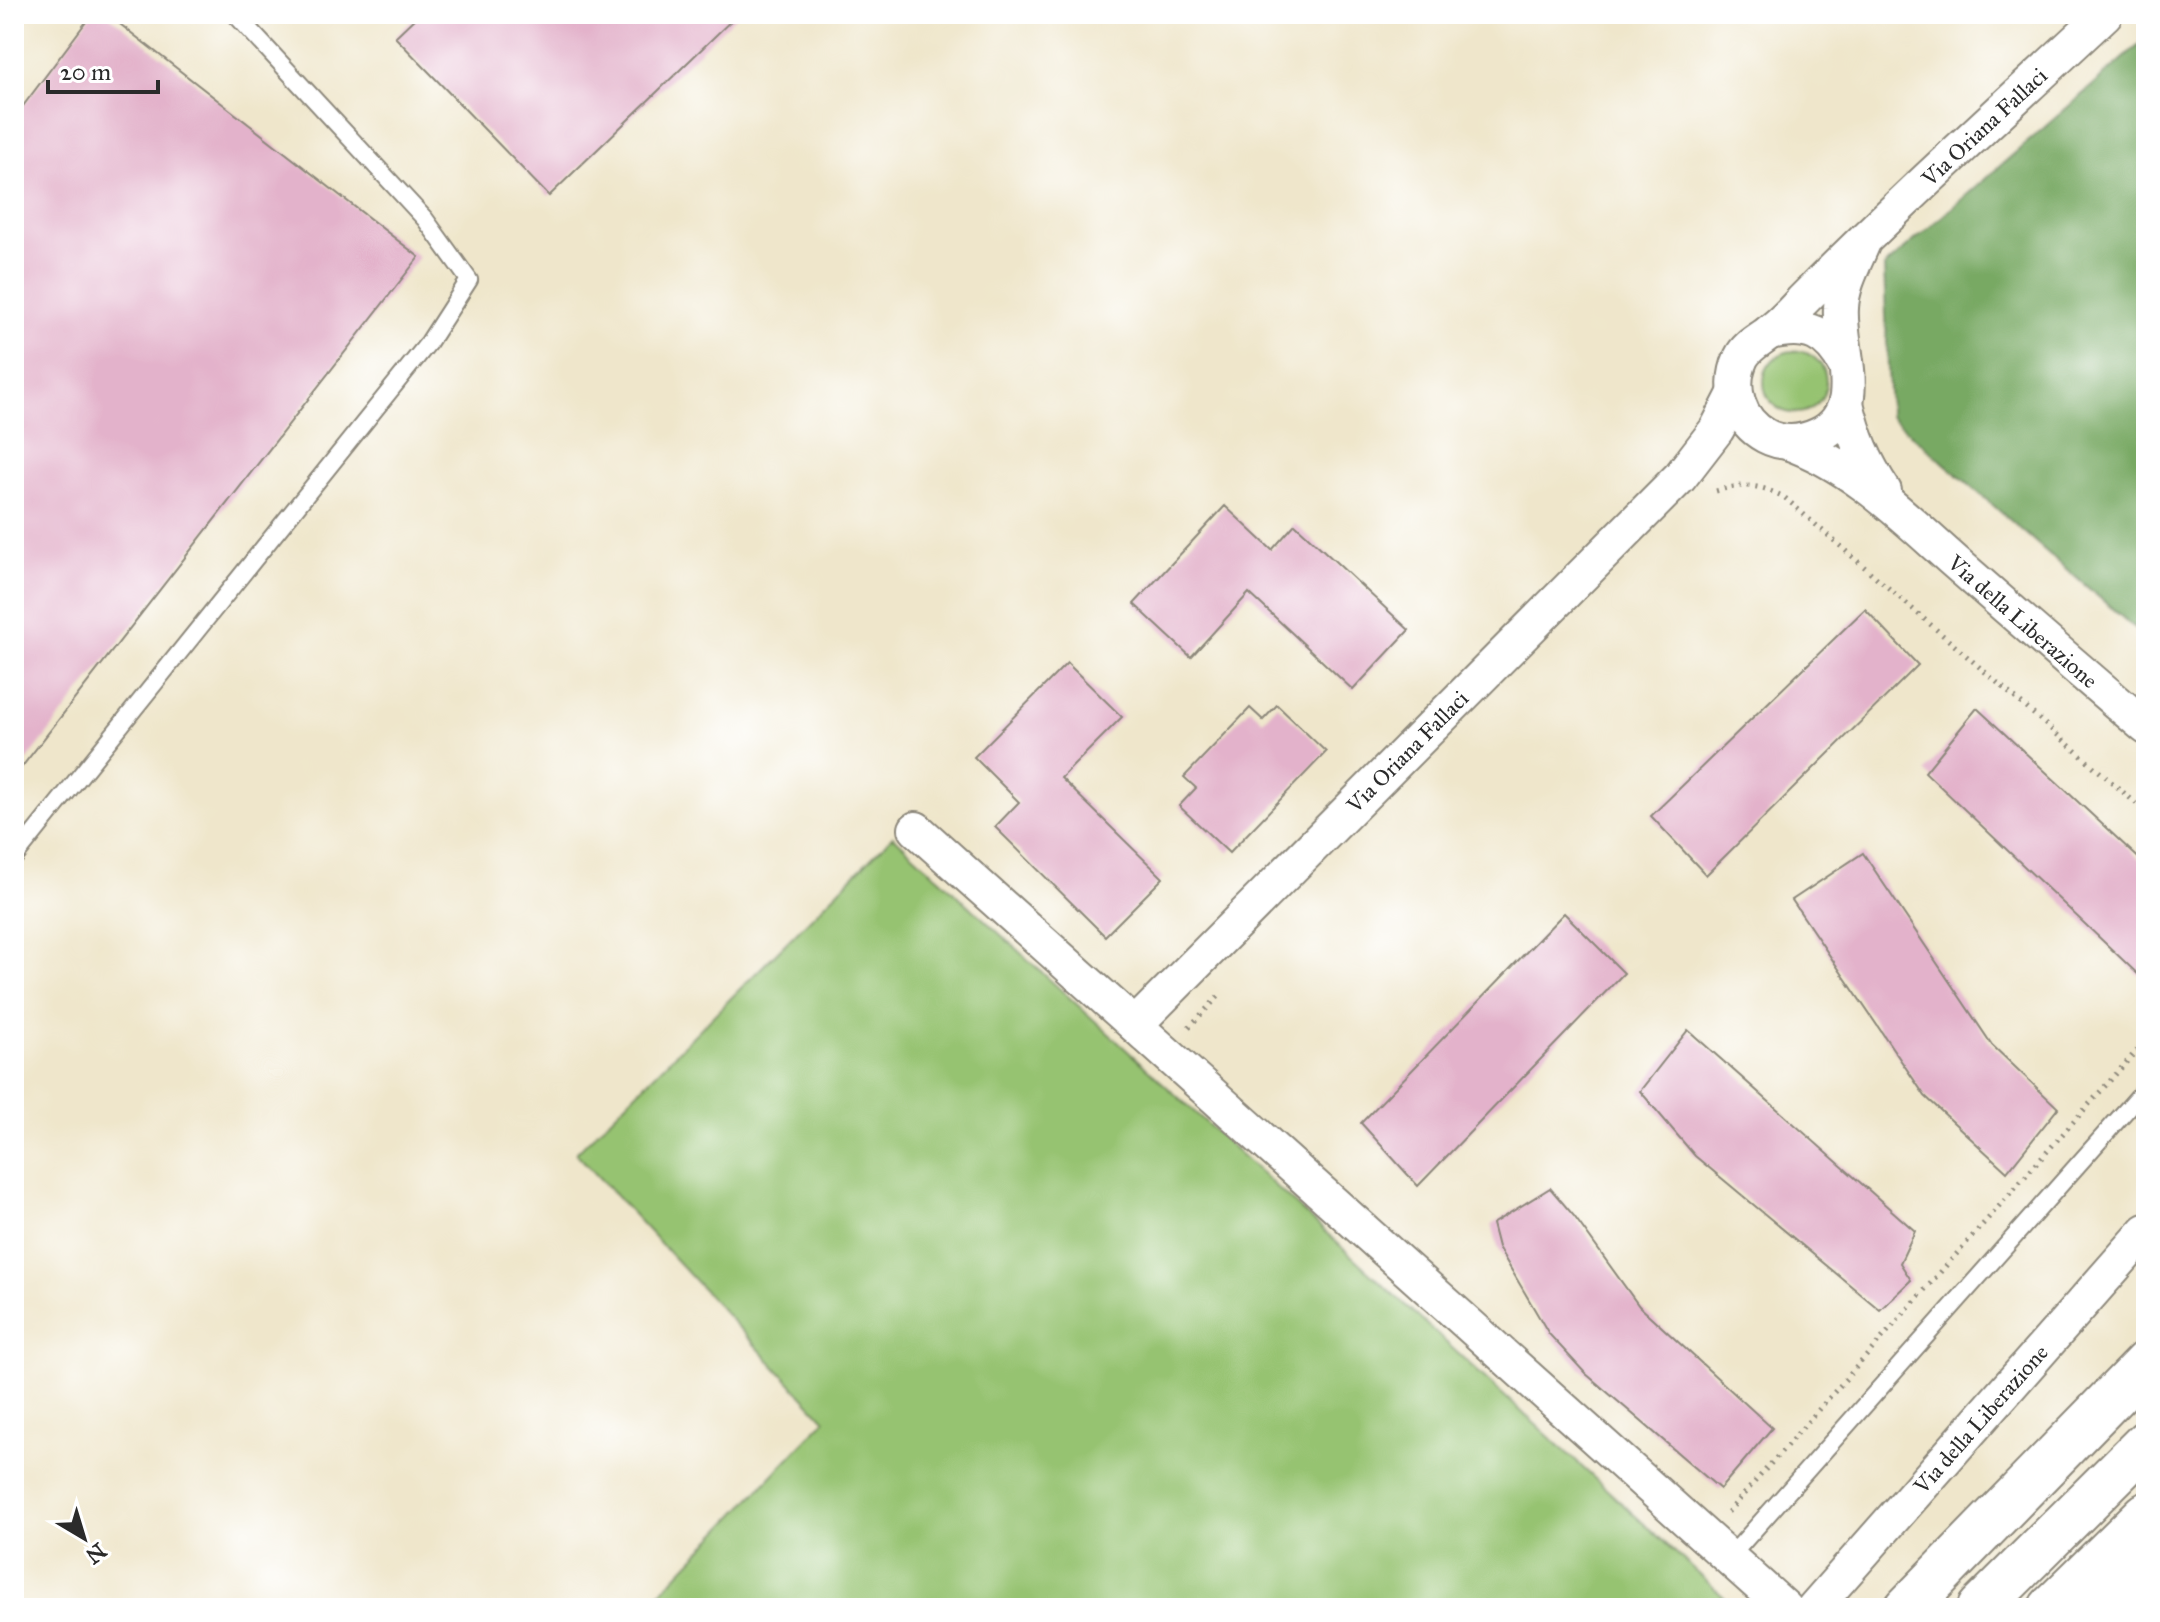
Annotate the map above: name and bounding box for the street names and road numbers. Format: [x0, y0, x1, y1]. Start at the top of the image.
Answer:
street label: Via Oriana Fallaci [1915, 62, 2053, 193]
street label: Via della Liberazione [1941, 548, 2103, 694]
street label: Via Oriana Fallaci [1340, 685, 1474, 819]
street label: Via della Liberazione [1907, 1339, 2054, 1500]

